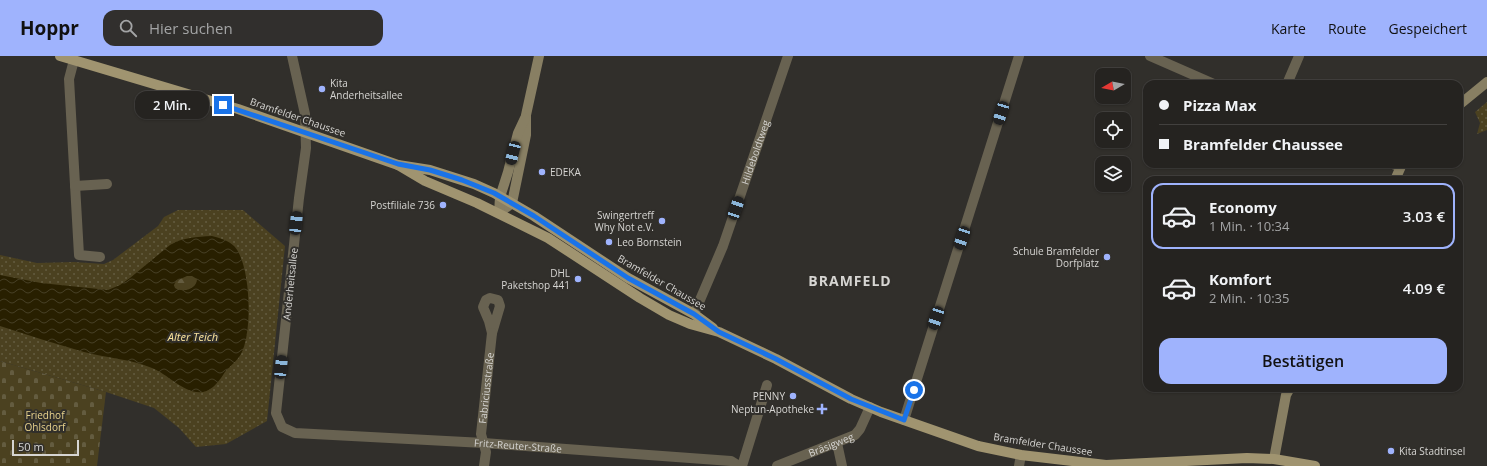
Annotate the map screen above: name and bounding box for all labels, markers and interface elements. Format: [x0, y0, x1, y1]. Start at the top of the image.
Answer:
search box [103, 10, 383, 46]
text: Hoppr [20, 15, 79, 41]
icon: search [117, 17, 139, 39]
text: Hier suchen [149, 18, 233, 38]
text: Karte [1271, 19, 1306, 38]
text: Route [1328, 19, 1366, 38]
text: Gespeichert [1388, 19, 1467, 38]
north arrow [1095, 68, 1131, 104]
map controls [1095, 68, 1131, 192]
place label: Kita Anderheitsallee [330, 76, 403, 102]
marker: Kita Anderheitsallee [317, 84, 327, 94]
callout: 2 Min. [135, 91, 209, 119]
street label: Bramfelder Chaussee [248, 94, 348, 140]
text: Pizza Max [1183, 95, 1256, 115]
text: 2 Min. [153, 96, 191, 114]
route end [214, 96, 232, 114]
car [992, 100, 1010, 126]
button: locate [1095, 112, 1131, 148]
street label: Hildeboldtweg [738, 118, 773, 186]
text: Bramfelder Chaussee [1183, 134, 1343, 154]
car [504, 140, 522, 166]
button: layers [1095, 156, 1131, 192]
place label: EDEKA [550, 165, 581, 179]
marker: EDEKA [537, 167, 547, 177]
car [726, 195, 746, 221]
text: Economy [1209, 197, 1277, 217]
place label: Postfiliale 736 [370, 198, 435, 212]
icon: car [1161, 198, 1197, 234]
marker: Postfiliale 736 [438, 200, 448, 210]
text: 3.03 € [1403, 206, 1445, 226]
place label: Swingertreff Why Not e.V. [594, 208, 655, 234]
car [289, 210, 303, 236]
marker: Swingertreff Why Not e.V. [657, 216, 667, 226]
text: 1 Min. · 10:34 [1209, 217, 1290, 235]
car [953, 225, 971, 251]
place label: Leo Bornstein [617, 235, 682, 249]
marker: Leo Bornstein [604, 237, 614, 247]
place label: Schule Bramfelder Dorfplatz [1013, 244, 1099, 270]
street label: Anderheitsallee [279, 247, 301, 321]
street label: Bramfelder Chaussee [615, 251, 709, 313]
marker: Schule Bramfelder Dorfplatz [1102, 252, 1112, 262]
place label: DHL Paketshop 441 [501, 266, 570, 292]
text: Komfort [1209, 269, 1271, 289]
icon: car [1161, 270, 1197, 306]
district label: BRAMFELD [808, 271, 892, 290]
marker: DHL Paketshop 441 [573, 274, 583, 284]
text: 4.09 € [1403, 278, 1445, 298]
text: 2 Min. · 10:35 [1209, 289, 1290, 307]
car [927, 305, 945, 331]
water label: Alter Teich [167, 329, 218, 344]
button: Bestätigen [1159, 338, 1447, 384]
street label: Fabriciusstraße [475, 351, 497, 424]
car [274, 354, 288, 380]
route start [905, 381, 923, 399]
place label: PENNY [753, 389, 785, 403]
marker: PENNY [788, 391, 798, 401]
place label: Neptun-Apotheke [731, 402, 814, 416]
marker: Neptun-Apotheke [817, 404, 827, 414]
park label: Friedhof Ohlsdorf [25, 408, 66, 434]
street label: Bräsigweg [806, 429, 856, 460]
street label: Bramfelder Chaussee [992, 429, 1094, 459]
street label: Fritz-Reuter-Straße [474, 435, 563, 456]
scale bar [12, 438, 79, 457]
text: 50 m [18, 439, 44, 454]
place label: Kita Stadtinsel [1399, 444, 1465, 458]
marker: Kita Stadtinsel [1386, 446, 1396, 456]

